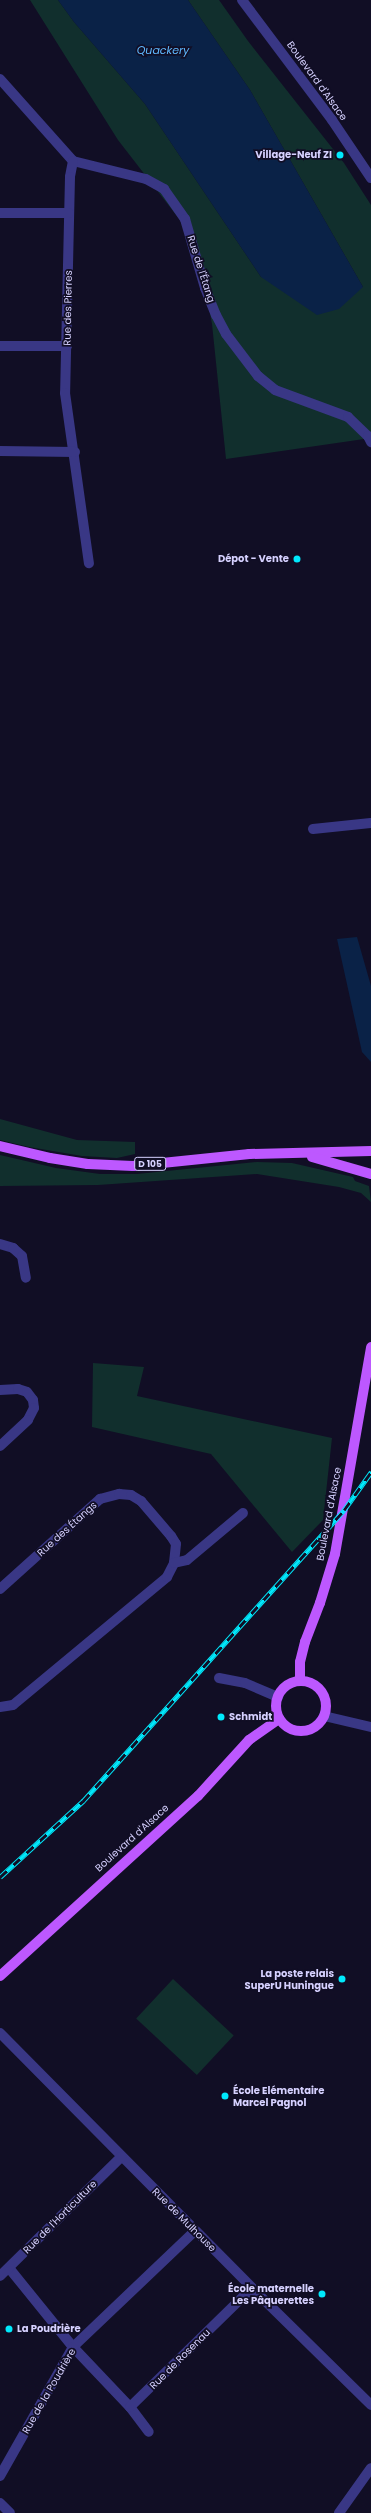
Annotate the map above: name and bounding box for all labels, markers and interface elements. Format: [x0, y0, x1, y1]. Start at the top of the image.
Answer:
street label: Boulevard d'Alsace [284, 39, 350, 123]
water label: Quackery [137, 43, 189, 57]
place label: Village-Neuf ZI [255, 149, 332, 161]
marker: Village-Neuf ZI [335, 150, 345, 160]
street label: Rue de l'Étang [185, 234, 217, 304]
street label: Rue des Pierres [61, 270, 75, 346]
place label: Dépot - Vente [218, 553, 289, 565]
marker: Dépot - Vente [292, 554, 302, 564]
road number: D 105 [134, 1157, 166, 1171]
street label: Boulevard d'Alsace [314, 1466, 344, 1562]
street label: Rue des Étangs [35, 1499, 99, 1559]
place label: Schmidt [229, 1711, 272, 1723]
marker: Schmidt [216, 1712, 226, 1722]
street label: Boulevard d'Alsace [93, 1802, 171, 1874]
place label: La poste relais SuperU Huningue [245, 1967, 334, 1990]
marker: La poste relais SuperU Huningue [337, 1974, 347, 1984]
place label: École Elémentaire Marcel Pagnol [233, 2084, 324, 2108]
marker: École Elémentaire Marcel Pagnol [220, 2091, 230, 2101]
street label: Rue de l'Horticulture [21, 2178, 99, 2256]
street label: Rue de Mulhouse [150, 2186, 218, 2254]
place label: École maternelle Les Pâquerettes [228, 2282, 314, 2306]
marker: École maternelle Les Pâquerettes [317, 2289, 327, 2299]
place label: La Poudrière [17, 2323, 81, 2335]
marker: La Poudrière [4, 2324, 14, 2334]
street label: Rue de Rosenau [147, 2326, 213, 2392]
street label: Rue de la Poudrière [20, 2346, 78, 2436]

